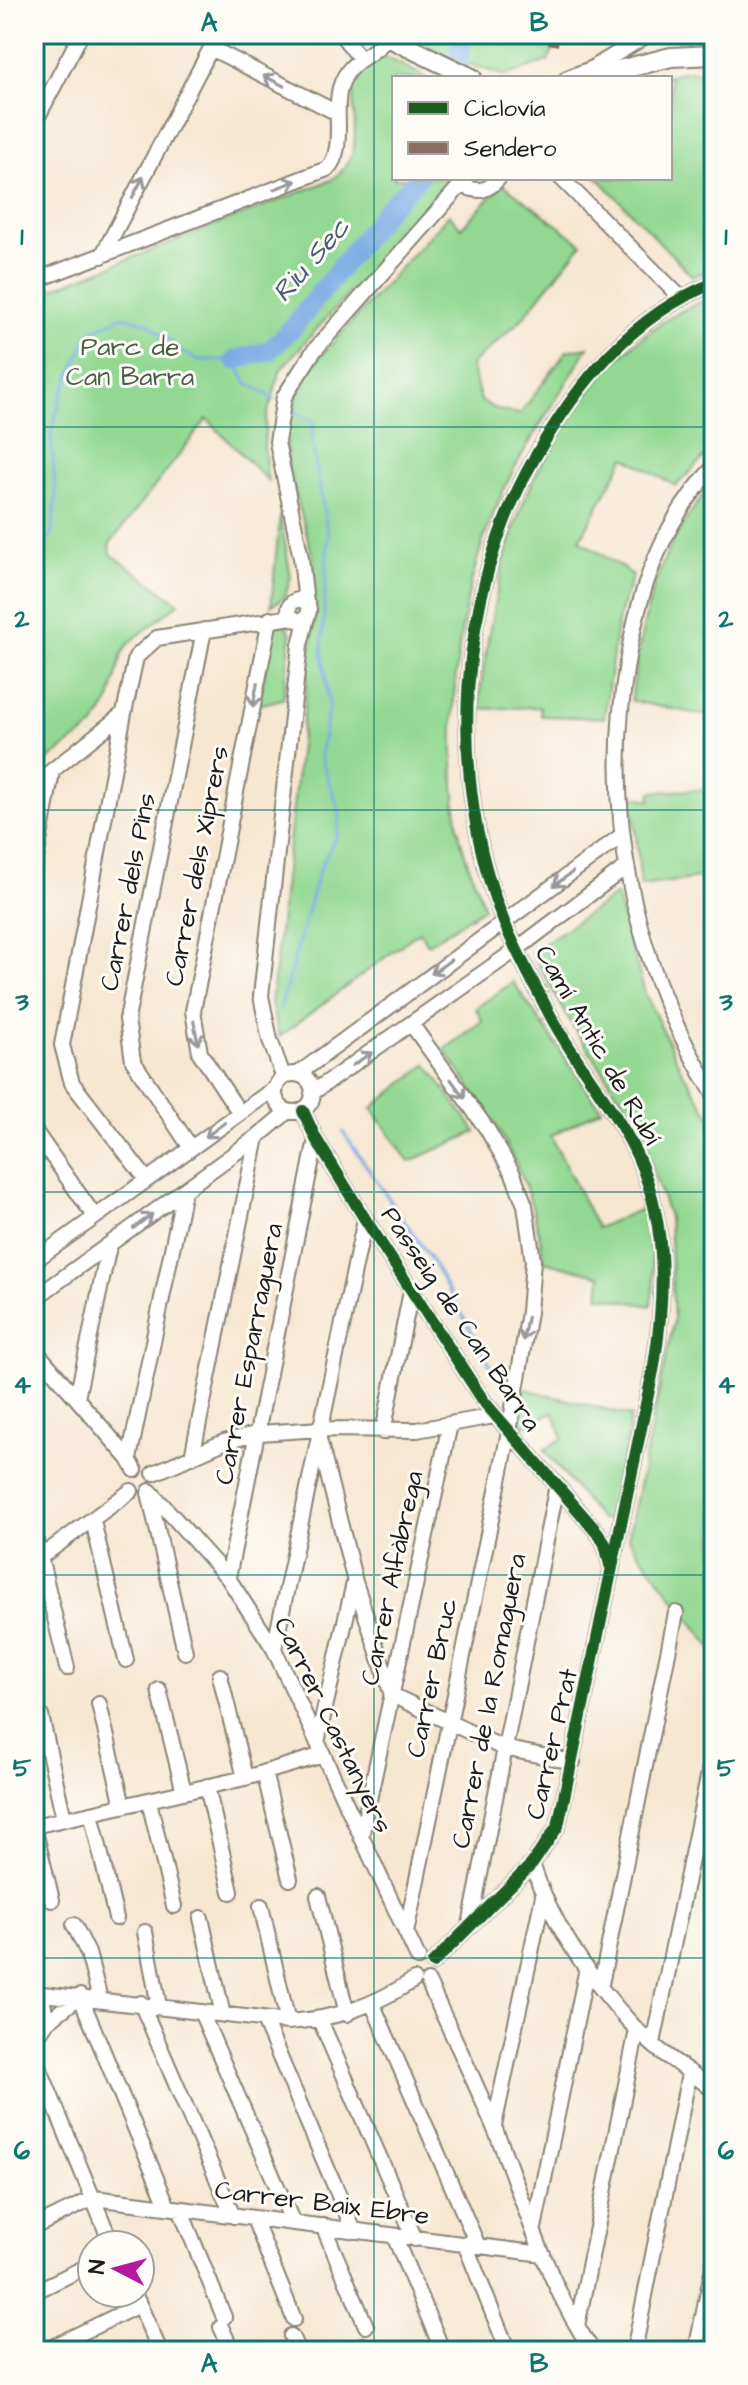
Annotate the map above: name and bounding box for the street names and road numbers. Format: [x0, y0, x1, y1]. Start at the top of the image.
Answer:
street label: Carrer dels Xiprers [156, 743, 238, 989]
street label: Carrer dels Pins [91, 790, 165, 994]
street label: Camí Antic de Rubí [526, 938, 670, 1152]
street label: Passeig de Can Barra [371, 1199, 550, 1440]
street label: Carrer Esparraguera [206, 1220, 294, 1488]
street label: Carrer Alfàbrega [352, 1468, 434, 1689]
street label: Carrer de la Romaguera [443, 1551, 537, 1852]
street label: Carrer Bruc [398, 1595, 466, 1761]
street label: Carrer Castanyers [263, 1611, 401, 1840]
street label: Carrer Prat [517, 1665, 587, 1823]
street label: Carrer Baix Ebre [213, 2172, 431, 2234]

